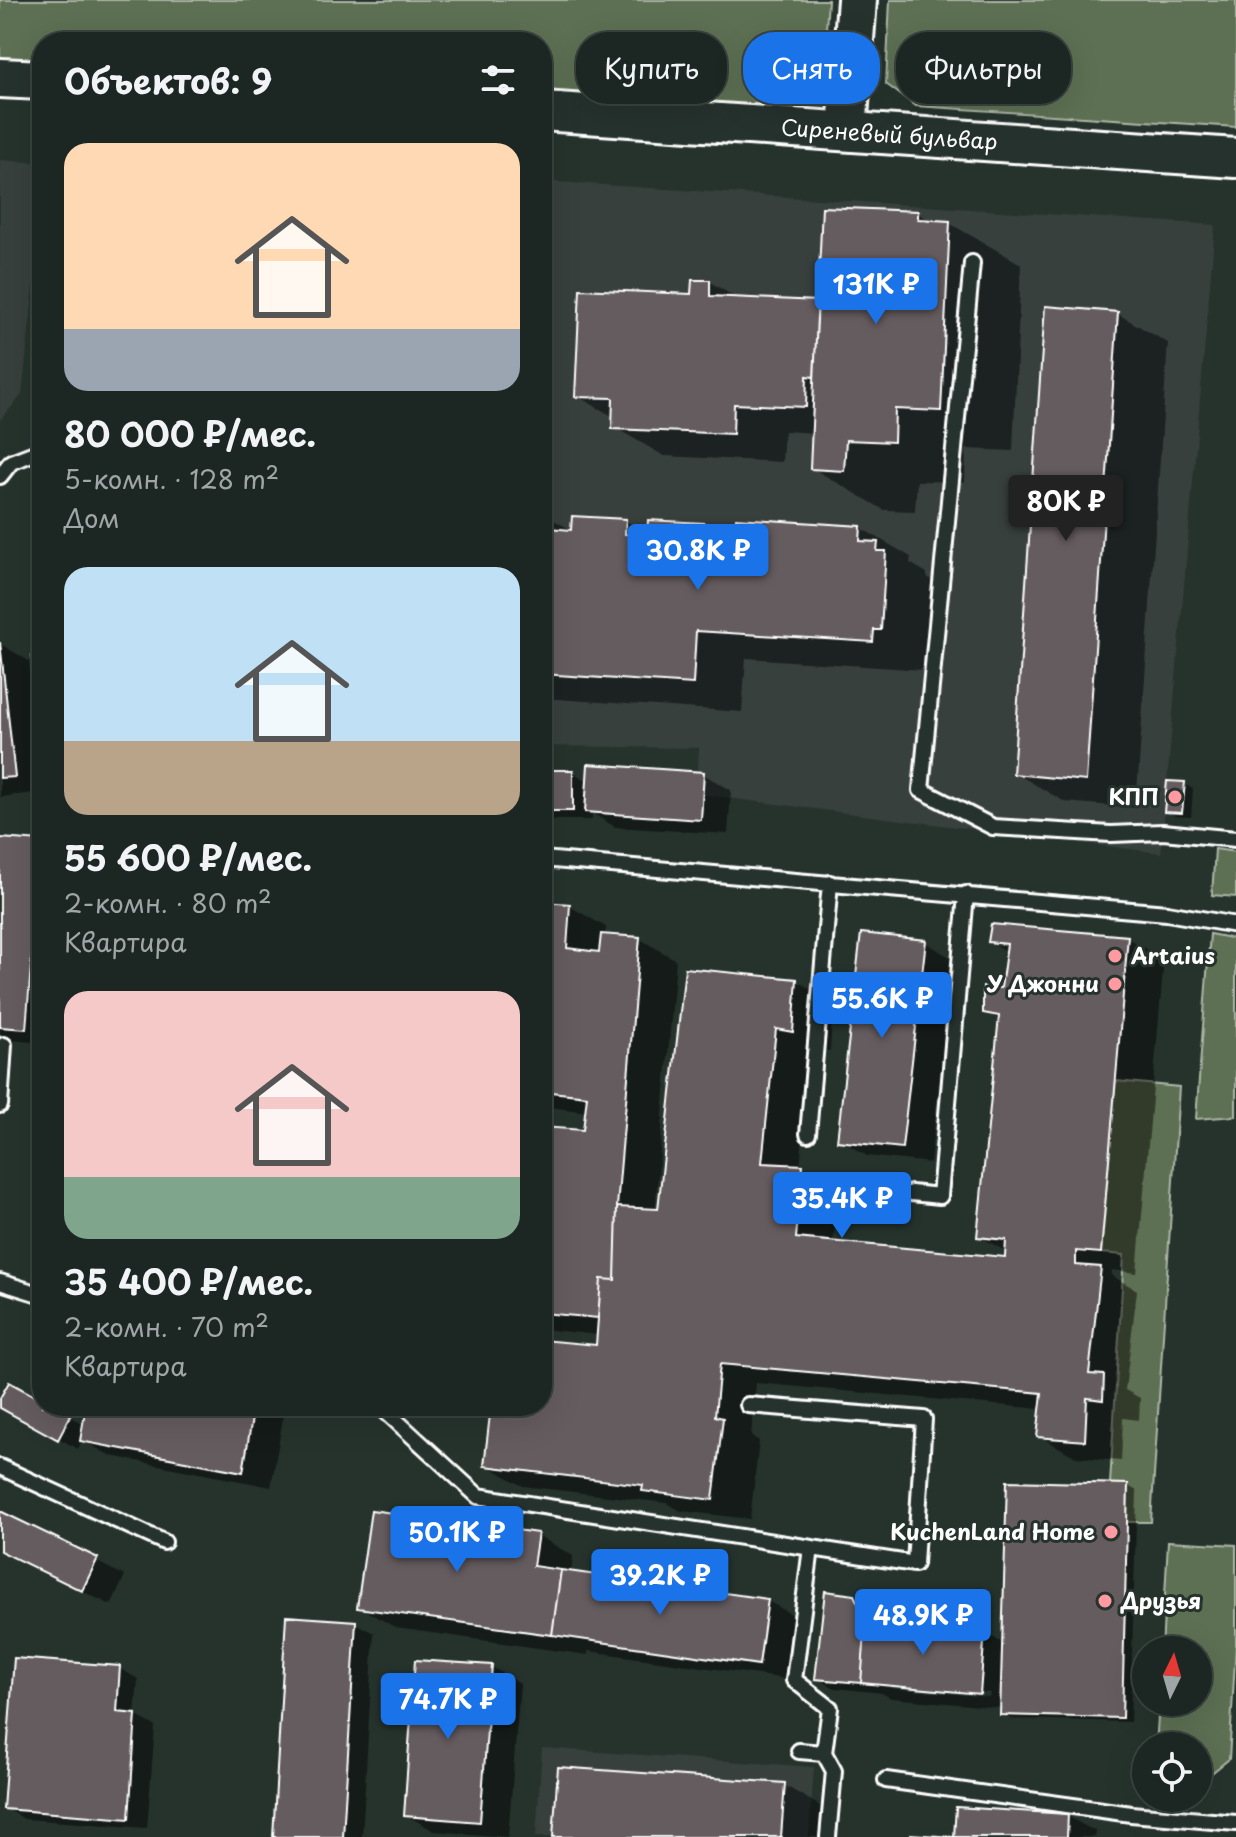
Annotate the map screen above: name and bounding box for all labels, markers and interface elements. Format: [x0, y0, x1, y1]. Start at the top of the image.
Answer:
chip: Купить [576, 32, 727, 104]
chip: Снять [743, 32, 880, 104]
chip: Фильтры [896, 32, 1071, 104]
text: Объектов: 9 [64, 54, 272, 106]
icon: filters [476, 58, 520, 102]
street label: Сиреневый бульвар [780, 109, 999, 157]
icon: home [220, 195, 364, 339]
pin: 131K ₽ [811, 258, 941, 326]
text: 131K ₽ [833, 264, 919, 303]
text: 80 000 ₽/мес. [64, 407, 316, 459]
text: 5-комн. · 128 m² [64, 459, 279, 498]
pin: 80K ₽ [1010, 475, 1122, 543]
text: 80K ₽ [1026, 481, 1106, 520]
text: Дом [64, 498, 120, 537]
pin: 30.8K ₽ [624, 524, 772, 592]
text: 30.8K ₽ [645, 530, 751, 569]
icon: home [220, 619, 364, 763]
place label: КПП [1108, 779, 1159, 812]
marker: КПП [1166, 788, 1184, 806]
text: 55 600 ₽/мес. [64, 831, 312, 883]
text: 2-комн. · 80 m² [64, 883, 272, 922]
text: Квартира [64, 922, 187, 961]
place label: Artaius [1130, 938, 1215, 971]
marker: Artaius [1106, 947, 1124, 965]
place label: У Джонни [986, 966, 1099, 999]
pin: 55.6K ₽ [808, 972, 956, 1040]
marker: У Джонни [1106, 975, 1124, 993]
text: 55.6K ₽ [831, 978, 933, 1017]
icon: home [220, 1043, 364, 1187]
pin: 35.4K ₽ [768, 1172, 916, 1240]
text: 35.4K ₽ [791, 1178, 893, 1217]
text: 35 400 ₽/мес. [64, 1255, 313, 1307]
text: 2-комн. · 70 m² [64, 1307, 269, 1346]
text: Квартира [64, 1346, 187, 1385]
pin: 50.1K ₽ [383, 1506, 531, 1574]
text: 50.1K ₽ [408, 1512, 506, 1551]
place label: KuchenLand Home [890, 1514, 1095, 1547]
marker: KuchenLand Home [1102, 1523, 1120, 1541]
pin: 39.2K ₽ [586, 1549, 734, 1617]
text: 39.2K ₽ [609, 1555, 711, 1594]
place label: Друзья [1120, 1583, 1201, 1616]
pin: 48.9K ₽ [849, 1589, 997, 1657]
marker: Друзья [1096, 1592, 1114, 1610]
text: 48.9K ₽ [873, 1595, 973, 1634]
north arrow [1132, 1636, 1212, 1716]
map controls [1132, 1636, 1212, 1812]
pin: 74.7K ₽ [374, 1673, 522, 1741]
text: 74.7K ₽ [399, 1679, 497, 1718]
button: locate [1132, 1732, 1212, 1812]

